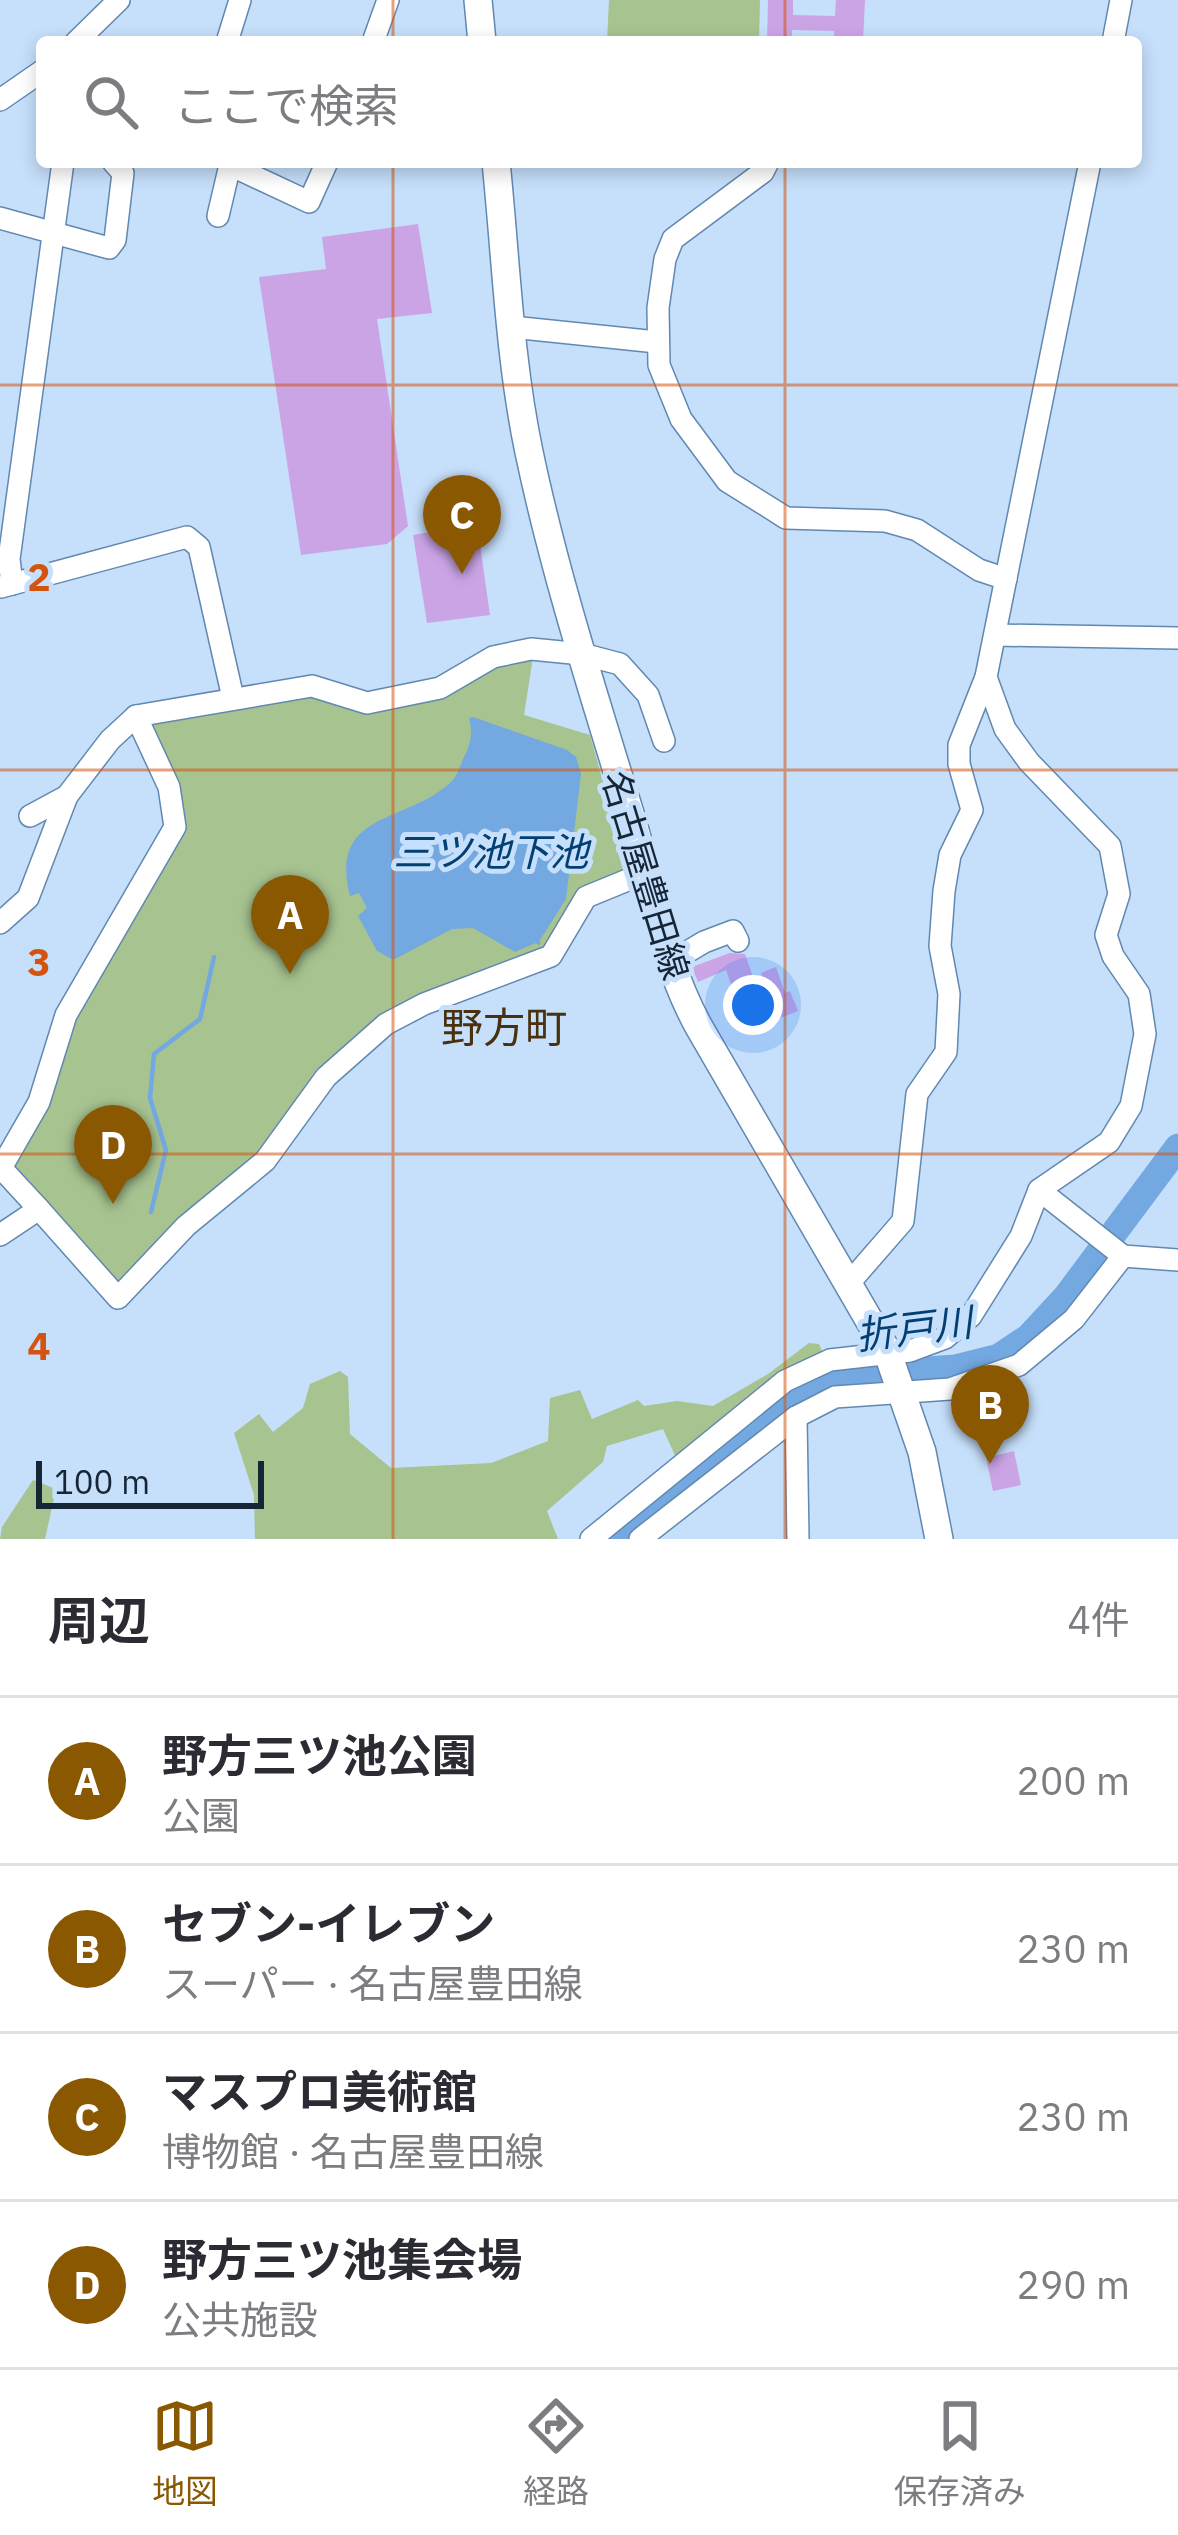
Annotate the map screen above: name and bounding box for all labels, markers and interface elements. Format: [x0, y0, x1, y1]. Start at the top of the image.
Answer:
search box [36, 36, 1142, 168]
icon: search [78, 69, 144, 135]
text: ここで検索 [174, 76, 399, 134]
pin: C [423, 475, 501, 574]
text: 2 [27, 551, 51, 602]
street label: 名古屋豊田線 [592, 765, 700, 985]
water label: 三ツ池下池 [393, 826, 592, 877]
pin: A [251, 875, 329, 974]
text: 3 [27, 936, 51, 987]
your location [723, 975, 783, 1035]
district label: 野方町 [441, 1000, 567, 1055]
pin: D [74, 1105, 152, 1204]
water label: 折戸川 [853, 1295, 979, 1360]
text: 4 [27, 1320, 51, 1371]
pin: B [951, 1365, 1029, 1464]
scale bar [36, 1455, 264, 1508]
text: 100 m [54, 1460, 150, 1503]
text: 周辺 [48, 1587, 150, 1653]
text: 4件 [1068, 1594, 1130, 1645]
text: 野方三ツ池公園 [162, 1726, 477, 1784]
text: A [74, 1755, 100, 1806]
text: 200 m [1017, 1755, 1130, 1806]
text: 公園 [162, 1790, 240, 1841]
text: セブン-イレブン [162, 1894, 495, 1952]
text: B [74, 1923, 100, 1974]
text: 230 m [1017, 1923, 1130, 1974]
text: スーパー · 名古屋豊田線 [162, 1958, 583, 2009]
text: マスプロ美術館 [162, 2062, 477, 2120]
text: C [74, 2091, 100, 2142]
text: 230 m [1017, 2091, 1130, 2142]
text: 博物館 · 名古屋豊田線 [162, 2126, 544, 2177]
text: 野方三ツ池集会場 [162, 2230, 522, 2288]
text: D [73, 2259, 101, 2310]
text: 290 m [1017, 2259, 1130, 2310]
text: 公共施設 [162, 2294, 318, 2345]
tab: 地図 [152, 2393, 218, 2513]
tab: 経路 [523, 2393, 589, 2513]
tab: 保存済み [894, 2393, 1026, 2513]

